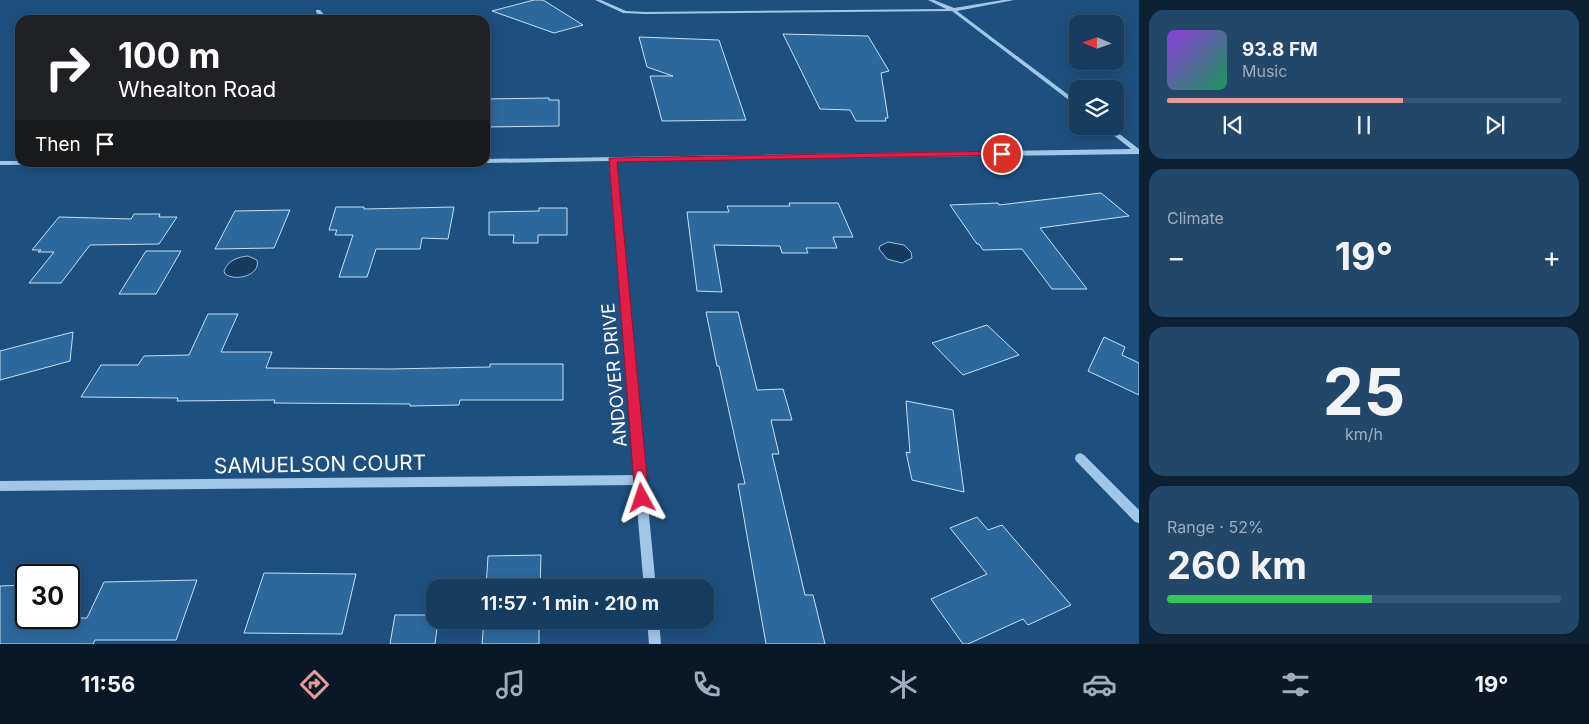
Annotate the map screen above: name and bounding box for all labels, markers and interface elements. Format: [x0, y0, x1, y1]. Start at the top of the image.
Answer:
north arrow [1069, 15, 1124, 70]
map controls [1069, 15, 1124, 135]
text: 100 m [118, 34, 221, 76]
icon: right [35, 35, 100, 100]
text: 93.8 FM [1242, 38, 1318, 61]
text: Music [1242, 61, 1287, 81]
text: Whealton Road [118, 76, 276, 102]
button: layers [1069, 80, 1124, 135]
icon: previous [1219, 111, 1247, 139]
icon: pause [1350, 111, 1378, 139]
icon: next [1481, 111, 1509, 139]
icon: arrive [91, 130, 119, 158]
text: Then [35, 133, 81, 156]
pin [981, 133, 1023, 175]
icon: arrive [988, 140, 1016, 168]
text: Climate [1167, 208, 1224, 228]
text: 19° [1335, 233, 1393, 279]
text: − [1167, 240, 1186, 274]
text: + [1542, 240, 1561, 274]
street label: ANDOVER DRIVE [597, 302, 631, 448]
text: 25 [1323, 352, 1405, 431]
text: km/h [1345, 424, 1383, 444]
street label: SAMUELSON COURT [214, 450, 426, 478]
position arrow [615, 471, 667, 523]
text: Range · 52% [1167, 517, 1264, 537]
text: 260 km [1167, 542, 1307, 588]
speed limit sign: 30 [15, 564, 80, 629]
text: 11:57 · 1 min · 210 m [481, 592, 659, 615]
icon: directions [297, 667, 332, 702]
icon: music [493, 667, 528, 702]
icon: phone [689, 667, 724, 702]
icon: climate [886, 667, 921, 702]
icon: car [1082, 667, 1117, 702]
icon: filters [1278, 667, 1313, 702]
text: 11:56 [81, 671, 135, 697]
text: 19° [1474, 671, 1508, 697]

